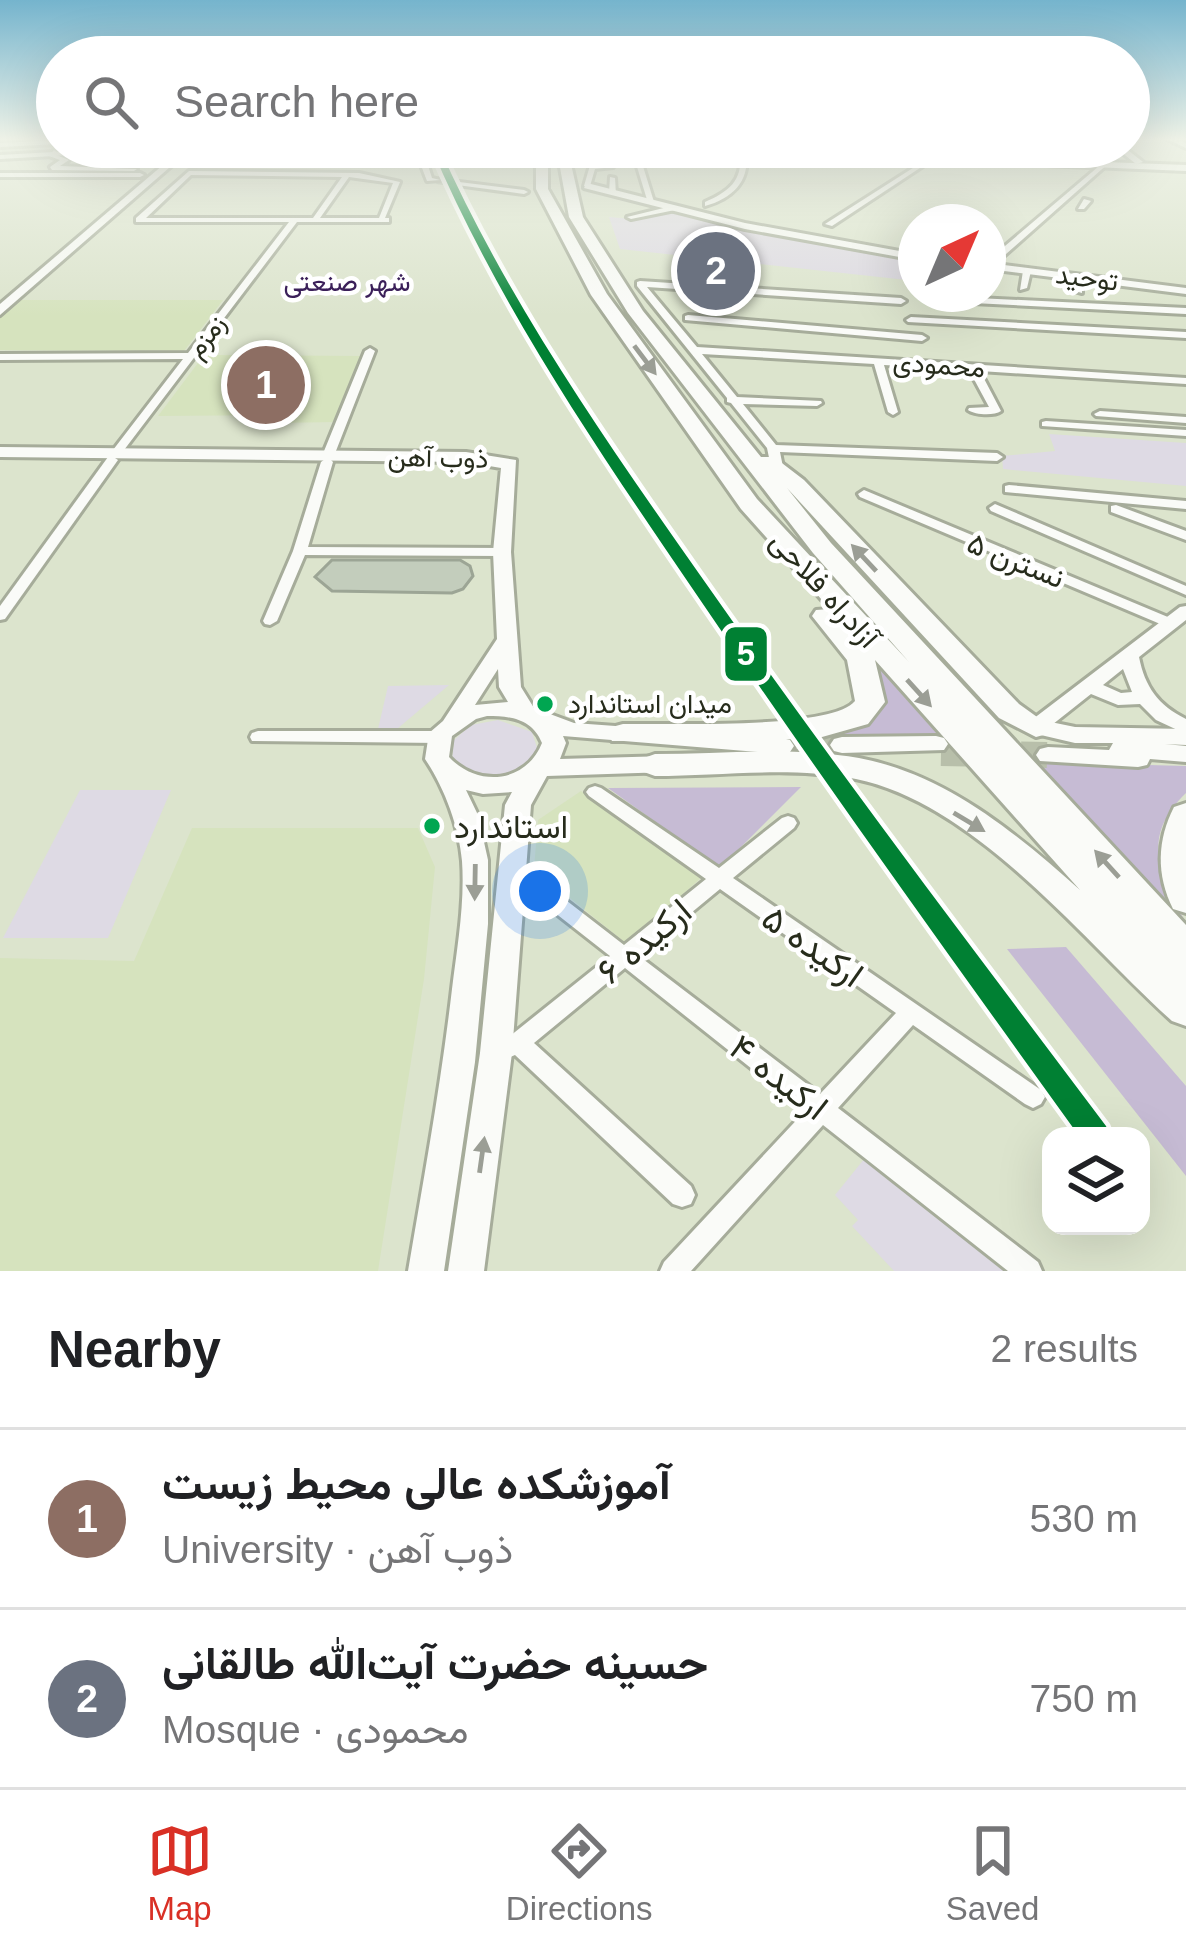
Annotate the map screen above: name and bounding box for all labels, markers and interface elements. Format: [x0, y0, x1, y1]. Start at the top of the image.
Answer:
search box [36, 36, 1150, 168]
icon: search [78, 69, 144, 135]
text: Search here [174, 76, 419, 127]
north arrow [898, 204, 1006, 312]
pin: 2 [677, 226, 755, 316]
street label: توحید [1054, 259, 1120, 299]
district label: شهر صنعتی [284, 267, 411, 299]
street label: زمزم [180, 309, 234, 365]
pin: 1 [227, 340, 305, 430]
one-way arrow [632, 344, 656, 376]
street label: محمودی [892, 347, 986, 385]
street label: ذوب آهن [387, 442, 489, 476]
street label: آزادراه فلاحی [763, 524, 887, 657]
street label: نسترن ۵ [962, 526, 1069, 596]
one-way arrow [850, 543, 878, 572]
line badge: 5 [723, 625, 769, 683]
text: 5 [737, 635, 755, 672]
one-way arrow [904, 679, 932, 708]
place label: میدان استاندارد [568, 689, 732, 721]
marker: میدان استاندارد [534, 693, 556, 715]
place label: استاندارد [454, 808, 568, 847]
one-way arrow [952, 811, 986, 832]
marker: استاندارد [421, 815, 443, 837]
one-way arrow [1094, 849, 1121, 878]
your location [510, 861, 570, 921]
one-way arrow [465, 864, 485, 902]
street label: ارکیده ۶ [589, 890, 701, 994]
street label: ارکیده ۵ [754, 897, 871, 997]
street label: ارکیده ۴ [721, 1026, 836, 1129]
map controls [1042, 1127, 1150, 1235]
button: layers [1042, 1127, 1150, 1235]
one-way arrow [473, 1136, 492, 1173]
text: Nearby [48, 1321, 221, 1378]
text: 2 results [991, 1327, 1138, 1370]
text: آموزشکده عالی محیط زیست [162, 1458, 671, 1509]
text: 1 [76, 1497, 98, 1540]
text: 530 m [1030, 1497, 1138, 1540]
text: University · ذوب آهن [162, 1528, 513, 1571]
text: حسینه حضرت آیت‌الله طالقانی [162, 1638, 708, 1689]
text: 2 [76, 1677, 98, 1720]
text: 750 m [1030, 1677, 1138, 1720]
text: Mosque · محمودی [162, 1708, 469, 1751]
tab: Map [147, 1818, 213, 1928]
tab: Directions [506, 1818, 653, 1928]
tab: Saved [946, 1818, 1039, 1928]

